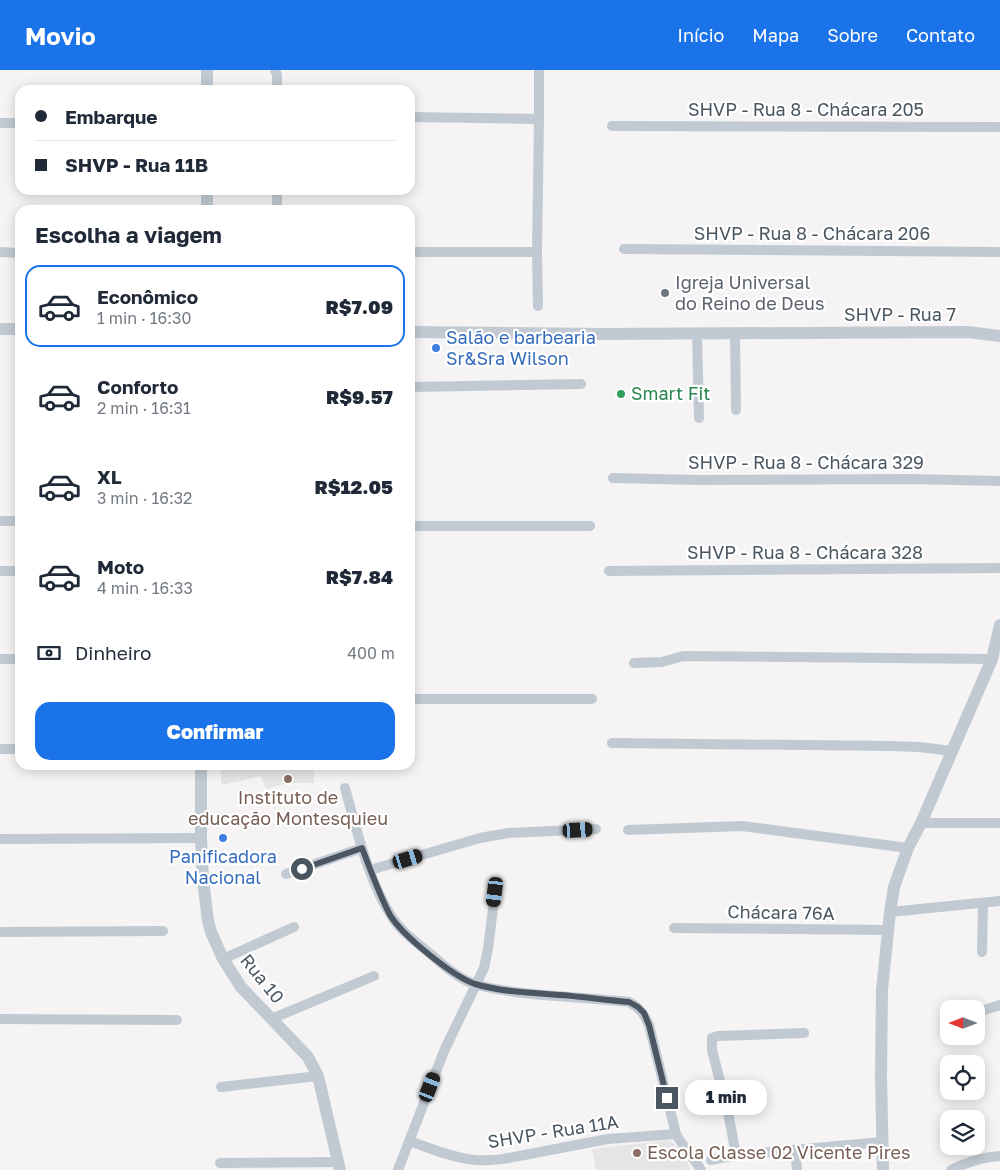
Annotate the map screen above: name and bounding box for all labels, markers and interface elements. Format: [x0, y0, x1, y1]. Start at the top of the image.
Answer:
text: Movio [25, 21, 96, 50]
text: Início [677, 24, 724, 46]
text: Mapa [752, 24, 799, 46]
text: Sobre [827, 24, 878, 46]
text: Contato [906, 24, 975, 46]
street label: SHVP - Rua 8 - Chácara 205 [688, 98, 924, 120]
text: Embarque [65, 105, 158, 128]
text: SHVP - Rua 11B [65, 153, 208, 176]
text: Escolha a viagem [35, 221, 222, 248]
street label: SHVP - Rua 8 - Chácara 206 [694, 222, 930, 244]
place label: Igreja Universal do Reino de Deus [675, 271, 825, 314]
icon: car [37, 284, 82, 329]
text: Econômico [97, 285, 198, 308]
marker: Igreja Universal do Reino de Deus [659, 287, 671, 299]
text: R$7.09 [325, 295, 393, 318]
street label: SHVP - Rua 7 [844, 303, 956, 325]
text: 1 min · 16:30 [97, 308, 191, 328]
place label: Salão e barbearia Sr&Sra Wilson [446, 326, 596, 369]
marker: Salão e barbearia Sr&Sra Wilson [430, 342, 442, 354]
icon: car [37, 374, 82, 419]
text: Conforto [97, 375, 178, 398]
place label: Smart Fit [631, 382, 710, 404]
text: R$9.57 [326, 385, 393, 408]
marker: Smart Fit [615, 388, 627, 400]
text: 2 min · 16:31 [97, 398, 191, 418]
street label: SHVP - Rua 8 - Chácara 329 [688, 451, 924, 473]
icon: car [37, 464, 82, 509]
text: XL [97, 465, 122, 488]
text: R$12.05 [314, 475, 393, 498]
text: 3 min · 16:32 [97, 488, 192, 508]
street label: SHVP - Rua 8 - Chácara 328 [687, 541, 923, 563]
icon: car [37, 554, 82, 599]
text: Moto [97, 555, 144, 578]
text: R$7.84 [326, 565, 393, 588]
text: 4 min · 16:33 [97, 578, 193, 598]
icon: cash [35, 639, 63, 667]
text: Dinheiro [75, 641, 152, 664]
text: 400 m [347, 643, 395, 663]
button: Confirmar [35, 702, 395, 760]
marker: Instituto de educação Montesquieu [282, 773, 294, 785]
place label: Instituto de educação Montesquieu [188, 786, 388, 829]
car [562, 822, 593, 838]
marker: Panificadora Nacional [217, 832, 229, 844]
place label: Panificadora Nacional [169, 845, 277, 888]
car [391, 847, 424, 871]
route start [291, 858, 313, 880]
car [485, 876, 504, 908]
street label: Chácara 76A [727, 900, 835, 924]
street label: Rua 10 [236, 949, 289, 1008]
north arrow [940, 1000, 985, 1045]
map controls [940, 1000, 985, 1155]
button: locate [940, 1055, 985, 1100]
car [417, 1070, 442, 1104]
callout: 1 min [684, 1080, 767, 1116]
route end [656, 1087, 678, 1109]
text: 1 min [706, 1087, 746, 1107]
street label: SHVP - Rua 11A [486, 1110, 620, 1152]
button: layers [940, 1110, 985, 1155]
place label: Escola Classe 02 Vicente Pires [647, 1141, 910, 1163]
marker: Escola Classe 02 Vicente Pires [631, 1147, 643, 1159]

